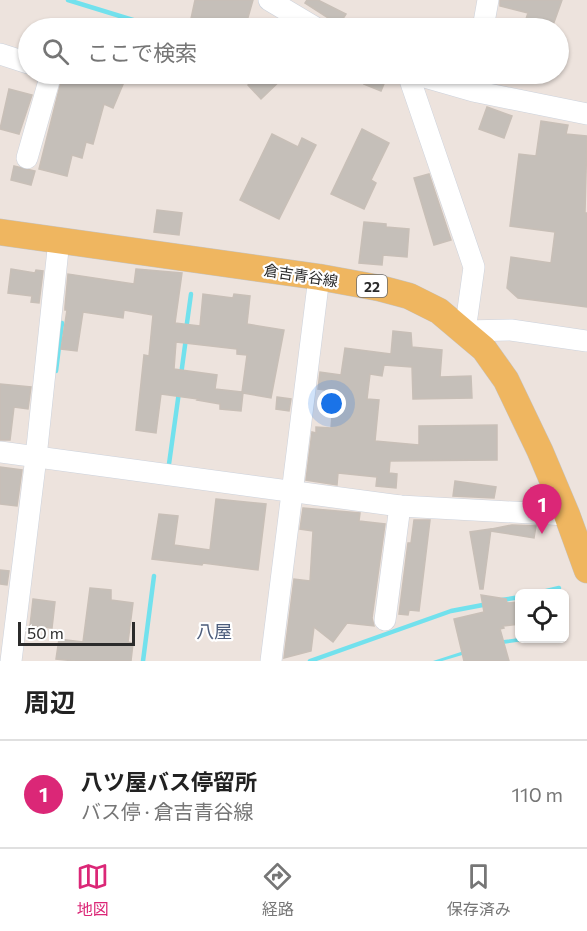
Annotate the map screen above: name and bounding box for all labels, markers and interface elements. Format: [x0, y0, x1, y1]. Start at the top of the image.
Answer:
search box [18, 18, 569, 84]
icon: search [39, 35, 72, 68]
text: ここで検索 [87, 39, 197, 66]
street label: 倉吉青谷線 [263, 260, 339, 290]
road number: 22 [357, 275, 387, 297]
your location [317, 389, 346, 418]
pin: 1 [522, 484, 562, 534]
map controls [515, 589, 569, 643]
button: locate [515, 589, 569, 643]
scale bar [18, 619, 135, 646]
district label: 八屋 [196, 620, 232, 642]
text: 50 m [27, 623, 64, 642]
text: 周辺 [24, 686, 76, 717]
text: 八ツ屋バス停留所 [81, 768, 257, 795]
text: 1 [39, 782, 48, 806]
text: 110 m [512, 782, 563, 806]
text: バス停 · 倉吉青谷線 [81, 799, 253, 823]
tab: 地図 [76, 860, 109, 920]
tab: 経路 [261, 860, 294, 920]
tab: 保存済み [447, 860, 511, 920]

